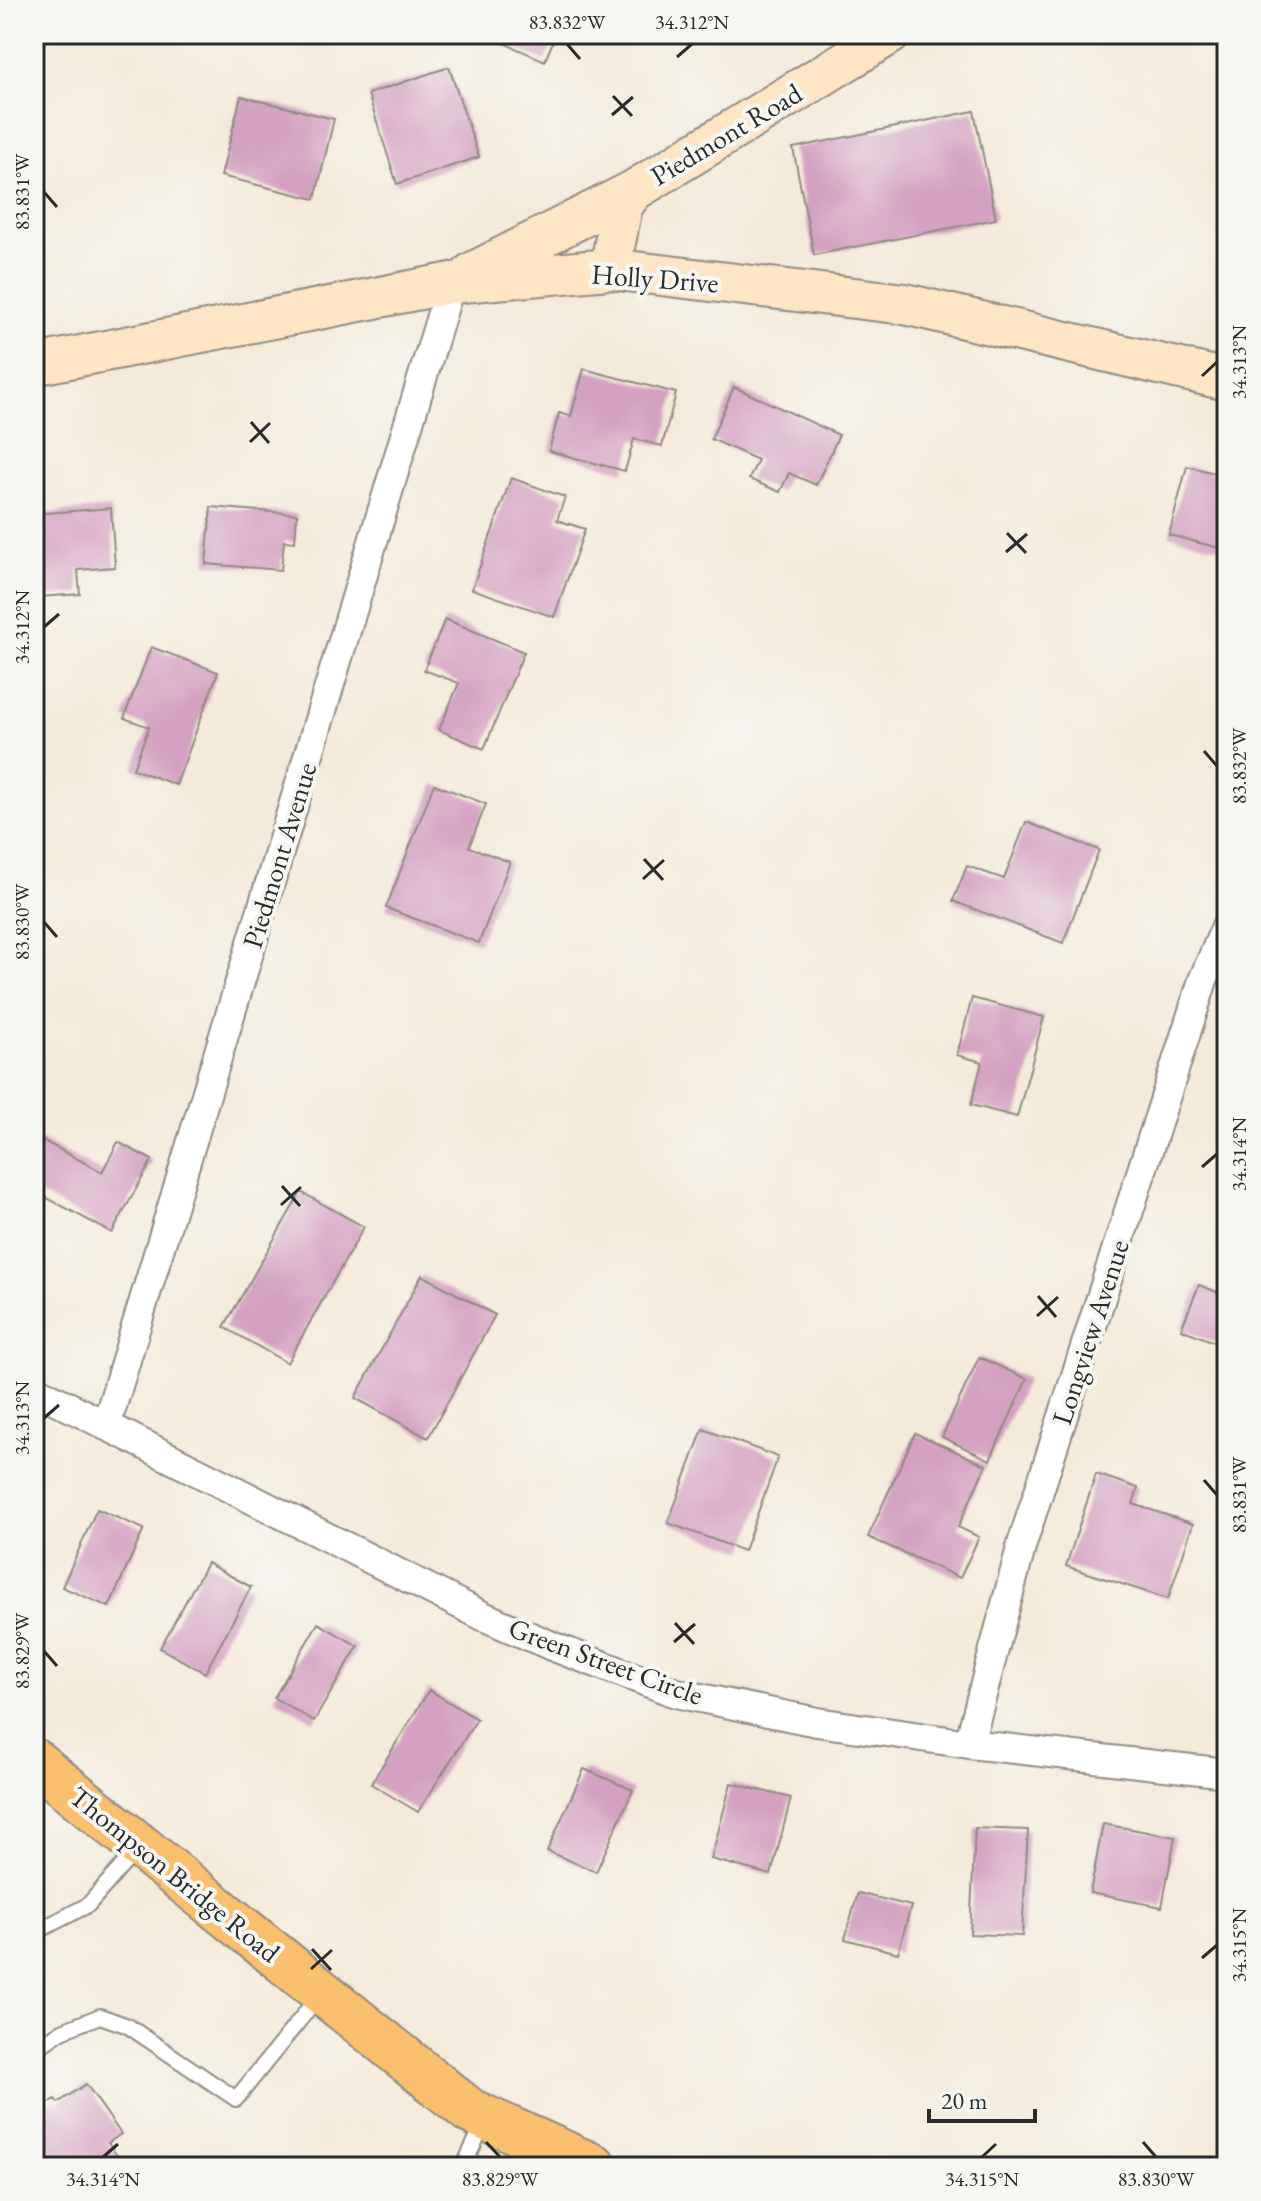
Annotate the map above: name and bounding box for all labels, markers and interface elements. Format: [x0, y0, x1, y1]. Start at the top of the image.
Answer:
text: 83.832°W [529, 9, 606, 35]
text: 34.312°N [655, 9, 729, 35]
street label: Piedmont Road [644, 74, 809, 193]
text: 83.831°W [9, 153, 35, 230]
street label: Holly Drive [590, 256, 720, 300]
text: 34.313°N [1226, 325, 1252, 399]
text: 34.312°N [9, 590, 35, 664]
text: 83.832°W [1226, 727, 1252, 804]
street label: Piedmont Avenue [234, 758, 324, 952]
text: 83.830°W [9, 883, 35, 960]
text: 34.314°N [1226, 1117, 1252, 1191]
street label: Longview Avenue [1043, 1235, 1137, 1429]
text: 34.313°N [9, 1381, 35, 1455]
text: 83.831°W [1226, 1456, 1252, 1533]
street label: Green Street Circle [504, 1609, 708, 1713]
text: 83.829°W [9, 1612, 35, 1689]
street label: Thompson Bridge Road [62, 1778, 288, 1971]
text: 34.315°N [1226, 1908, 1252, 1982]
scale bar [929, 2073, 1035, 2123]
text: 20 m [941, 2085, 988, 2116]
text: 34.314°N [66, 2166, 140, 2192]
text: 83.829°W [462, 2166, 539, 2192]
text: 34.315°N [945, 2166, 1019, 2192]
text: 83.830°W [1118, 2166, 1195, 2192]

